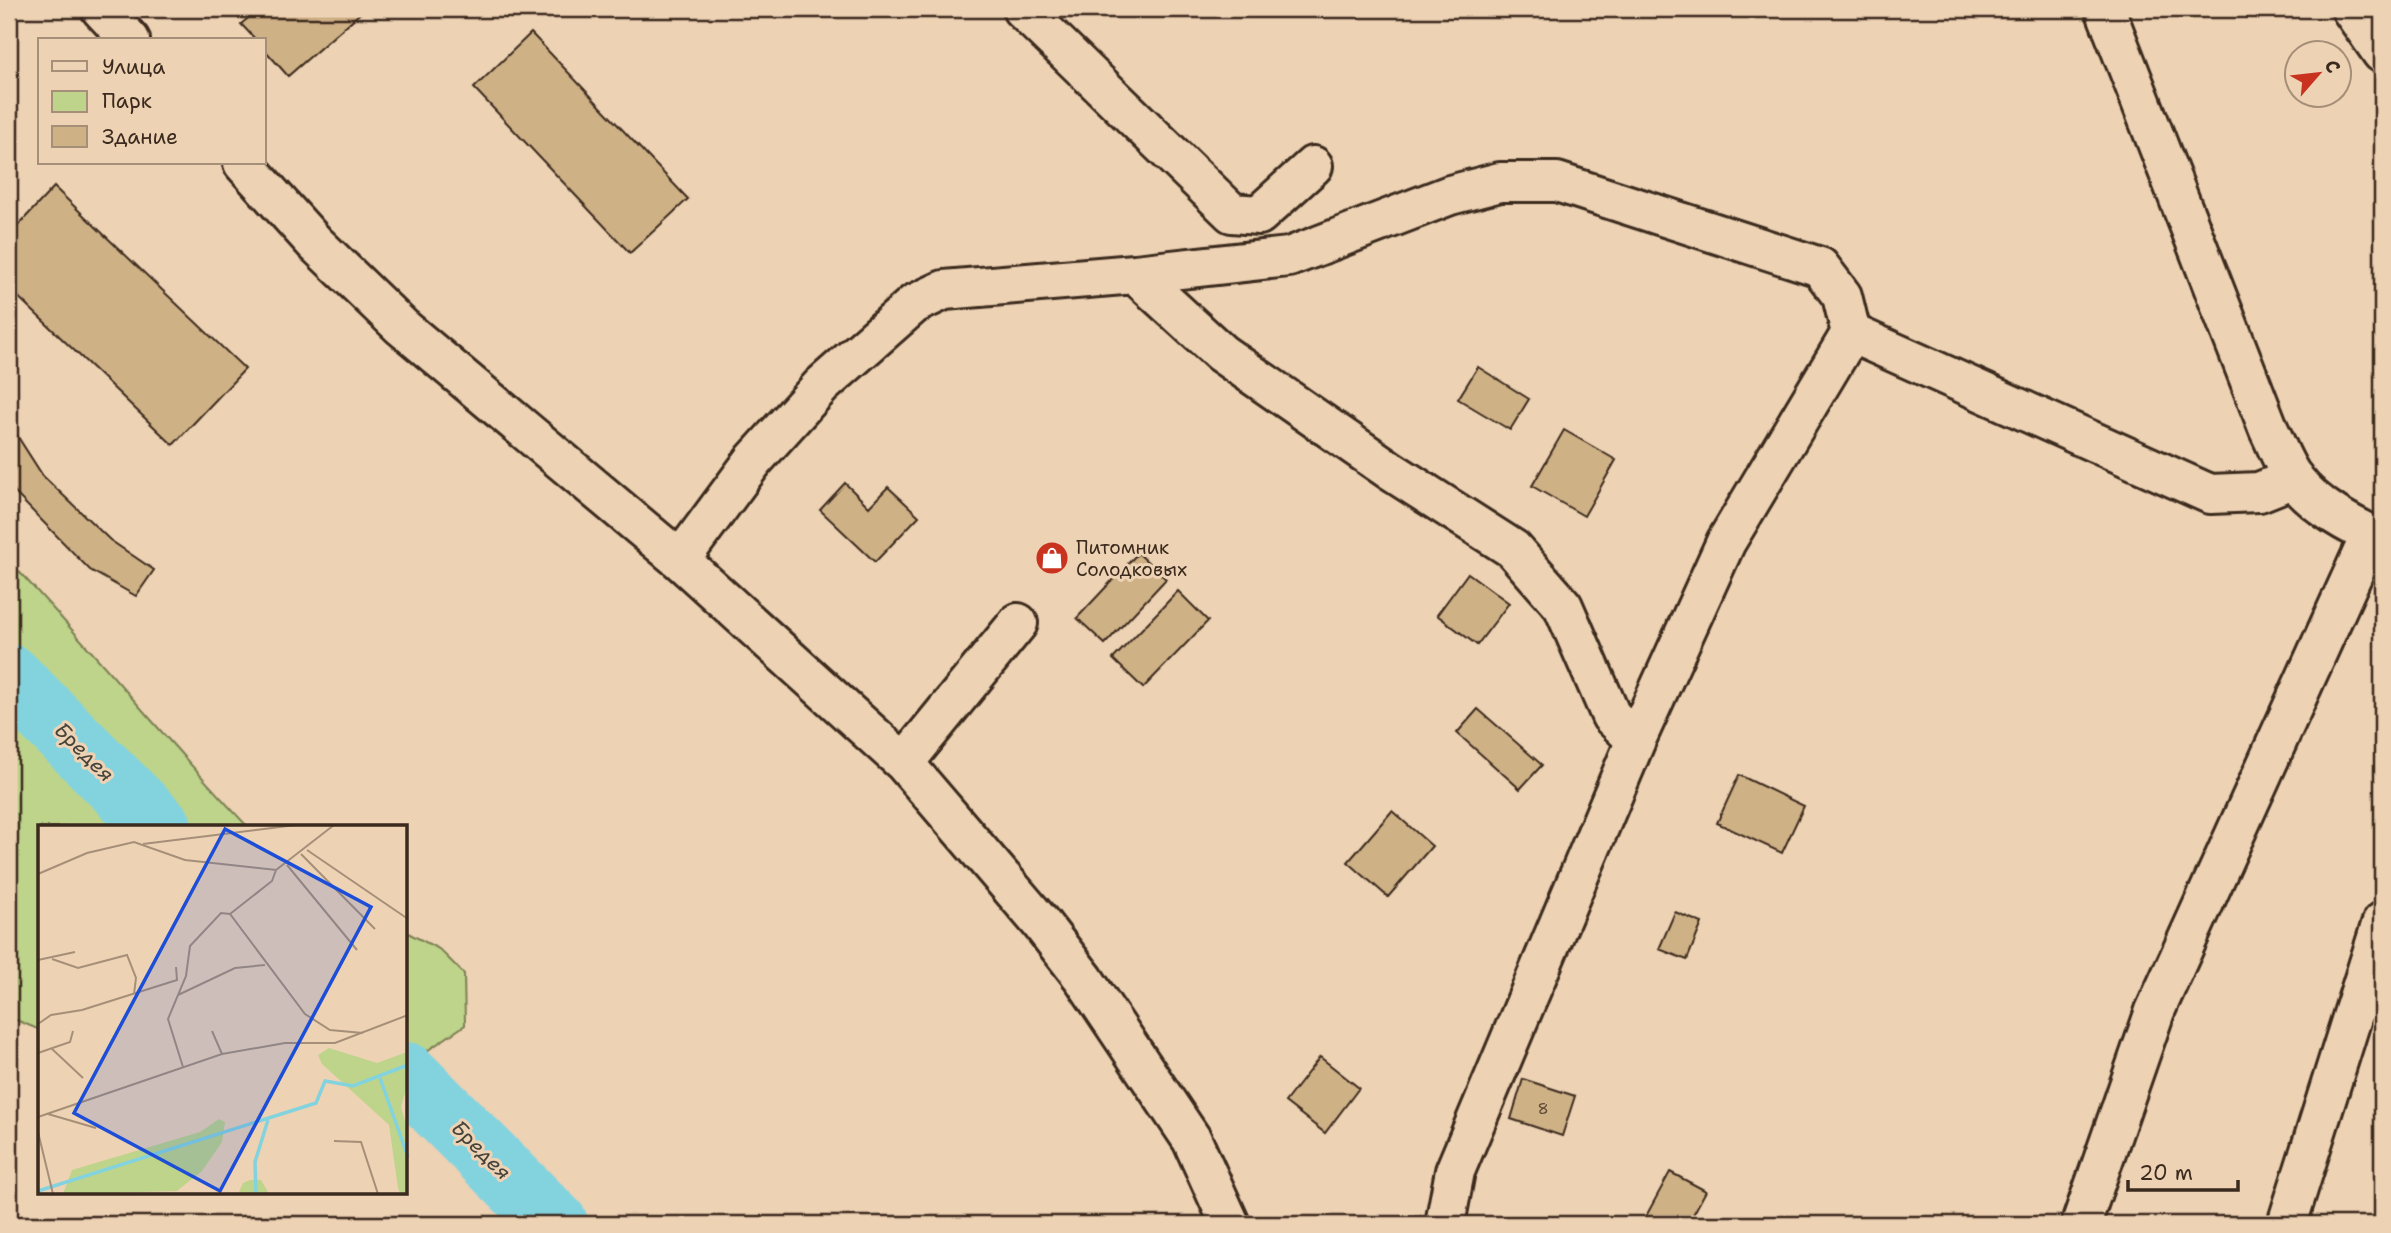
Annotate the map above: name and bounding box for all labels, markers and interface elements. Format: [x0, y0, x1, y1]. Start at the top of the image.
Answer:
legend [38, 38, 266, 164]
north arrow [2282, 38, 2352, 108]
text: Улица [102, 53, 165, 81]
text: С [2319, 55, 2346, 77]
text: Парк [102, 87, 152, 115]
text: Здание [102, 123, 178, 151]
place label: Питомник Солодковых [1076, 535, 1187, 582]
shop icon: Питомник Солодковых [1033, 539, 1071, 577]
water label: Бредея [48, 716, 120, 788]
inset map [38, 825, 408, 1194]
house number: 8 [1537, 1098, 1549, 1119]
water label: Бредея [445, 1114, 517, 1186]
scale bar [2128, 1149, 2239, 1193]
text: 20 m [2139, 1159, 2193, 1187]

